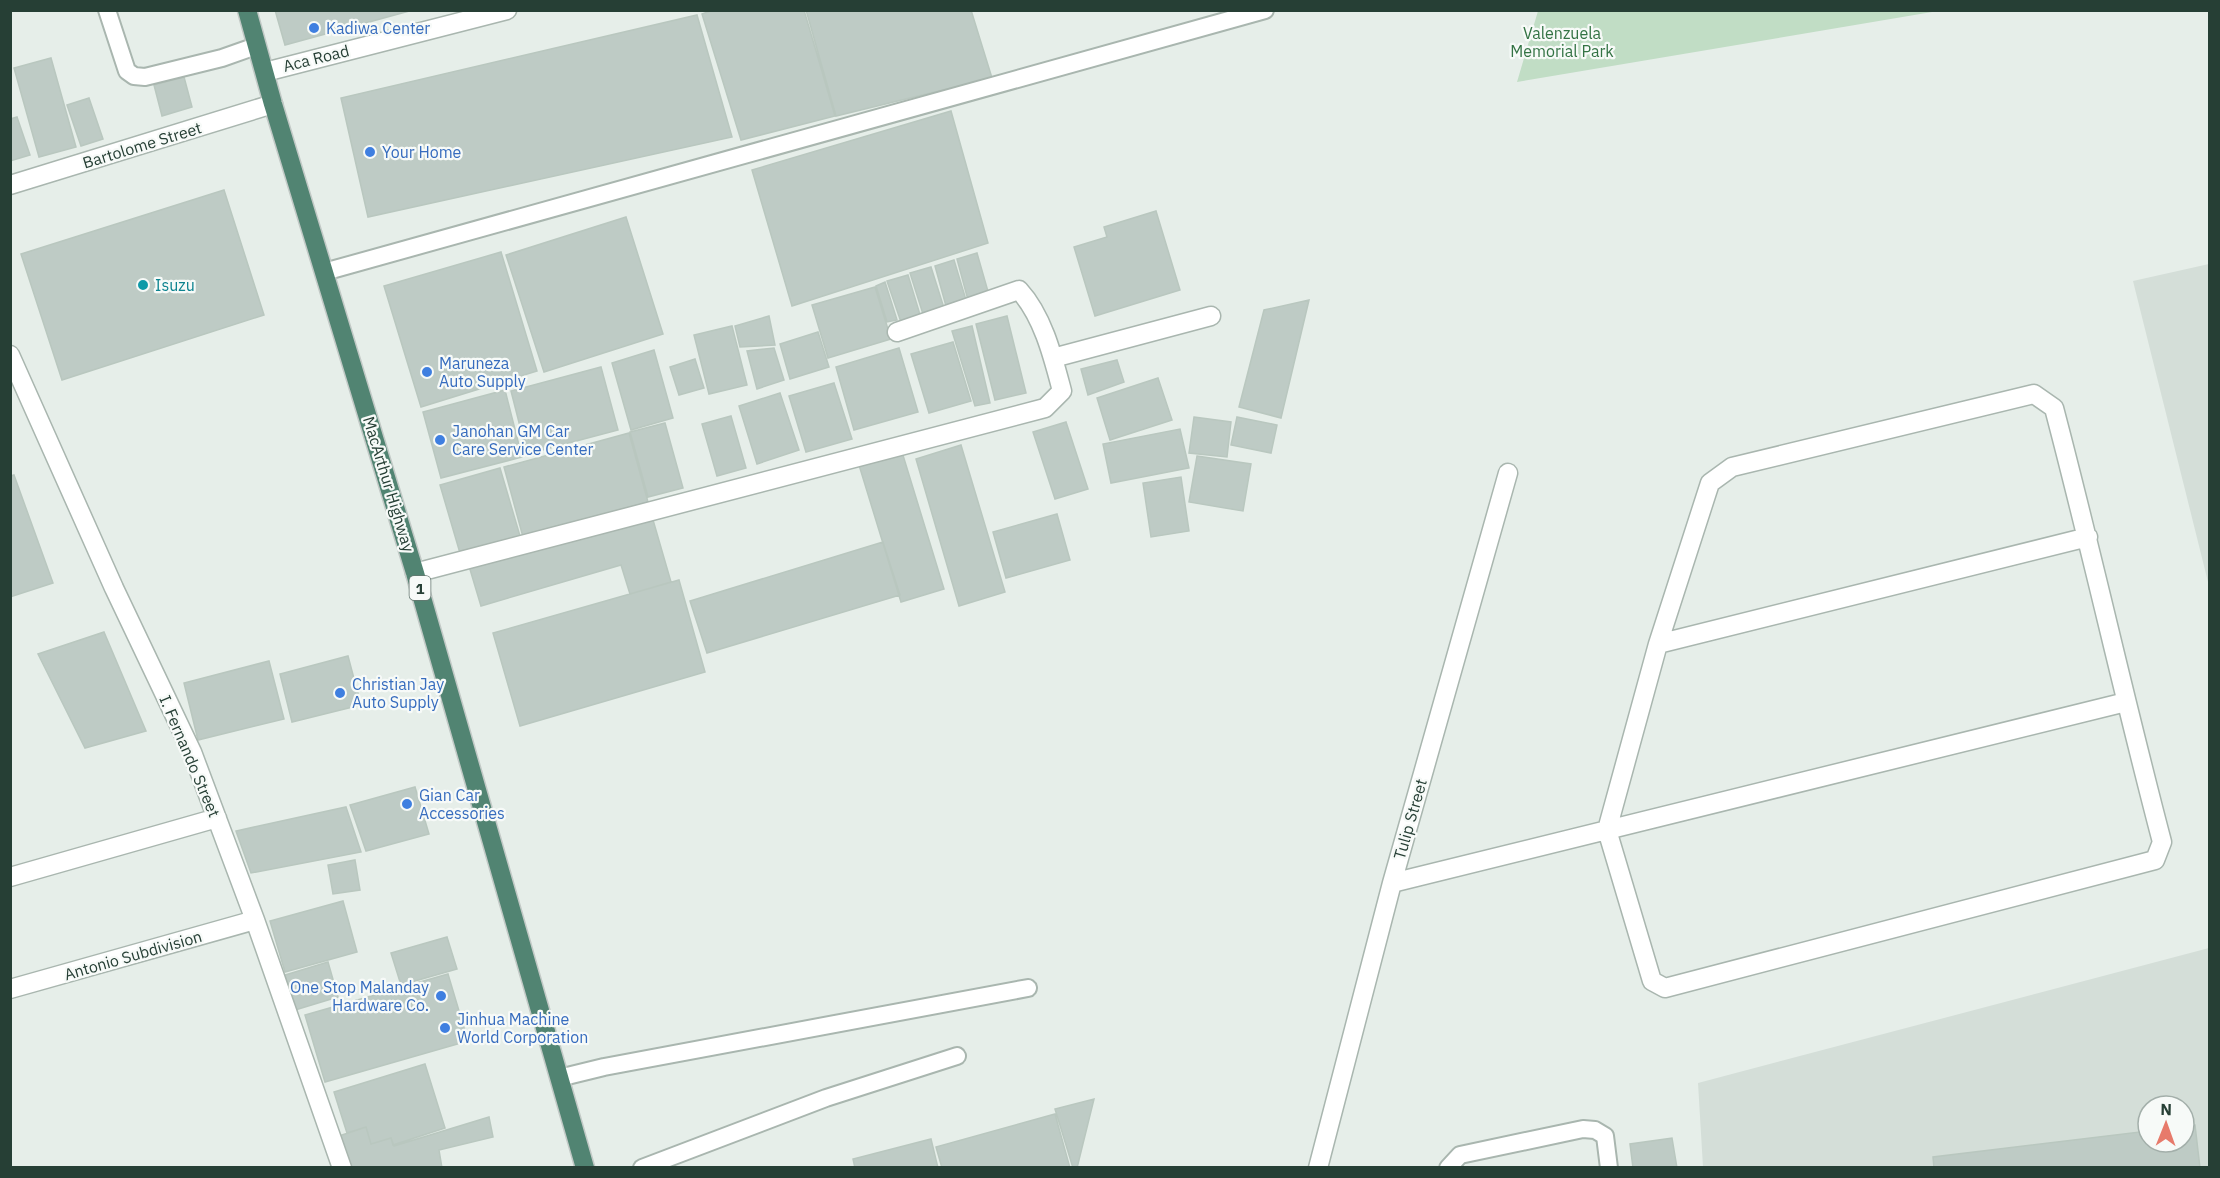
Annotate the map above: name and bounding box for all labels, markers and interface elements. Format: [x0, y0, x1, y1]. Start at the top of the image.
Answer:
place label: Kadiwa Center [326, 18, 430, 38]
marker: Kadiwa Center [307, 21, 321, 35]
park label: Valenzuela Memorial Park [1510, 23, 1614, 61]
street label: Aca Road [281, 40, 351, 76]
street label: Bartolome Street [80, 117, 204, 173]
place label: Your Home [382, 142, 462, 162]
marker: Your Home [363, 145, 377, 159]
place label: Isuzu [155, 275, 195, 295]
marker: Isuzu [136, 278, 150, 292]
place label: Maruneza Auto Supply [439, 353, 526, 391]
marker: Maruneza Auto Supply [420, 365, 434, 379]
street label: MacArthur Highway [359, 414, 419, 554]
place label: Janohan GM Car Care Service Center [452, 421, 593, 459]
marker: Janohan GM Car Care Service Center [433, 433, 447, 447]
road number: 1 [410, 576, 430, 600]
place label: Christian Jay Auto Supply [352, 674, 444, 712]
marker: Christian Jay Auto Supply [333, 686, 347, 700]
street label: I. Fernando Street [155, 692, 225, 820]
street label: Tulip Street [1389, 776, 1431, 862]
place label: Gian Car Accessories [419, 785, 505, 823]
marker: Gian Car Accessories [400, 797, 414, 811]
street label: Antonio Subdivision [62, 926, 204, 984]
place label: One Stop Malanday Hardware Co. [290, 977, 429, 1015]
marker: One Stop Malanday Hardware Co. [434, 989, 448, 1003]
place label: Jinhua Machine World Corporation [457, 1009, 588, 1047]
marker: Jinhua Machine World Corporation [438, 1021, 452, 1035]
north arrow [2136, 1094, 2196, 1154]
text: N [2160, 1099, 2172, 1119]

